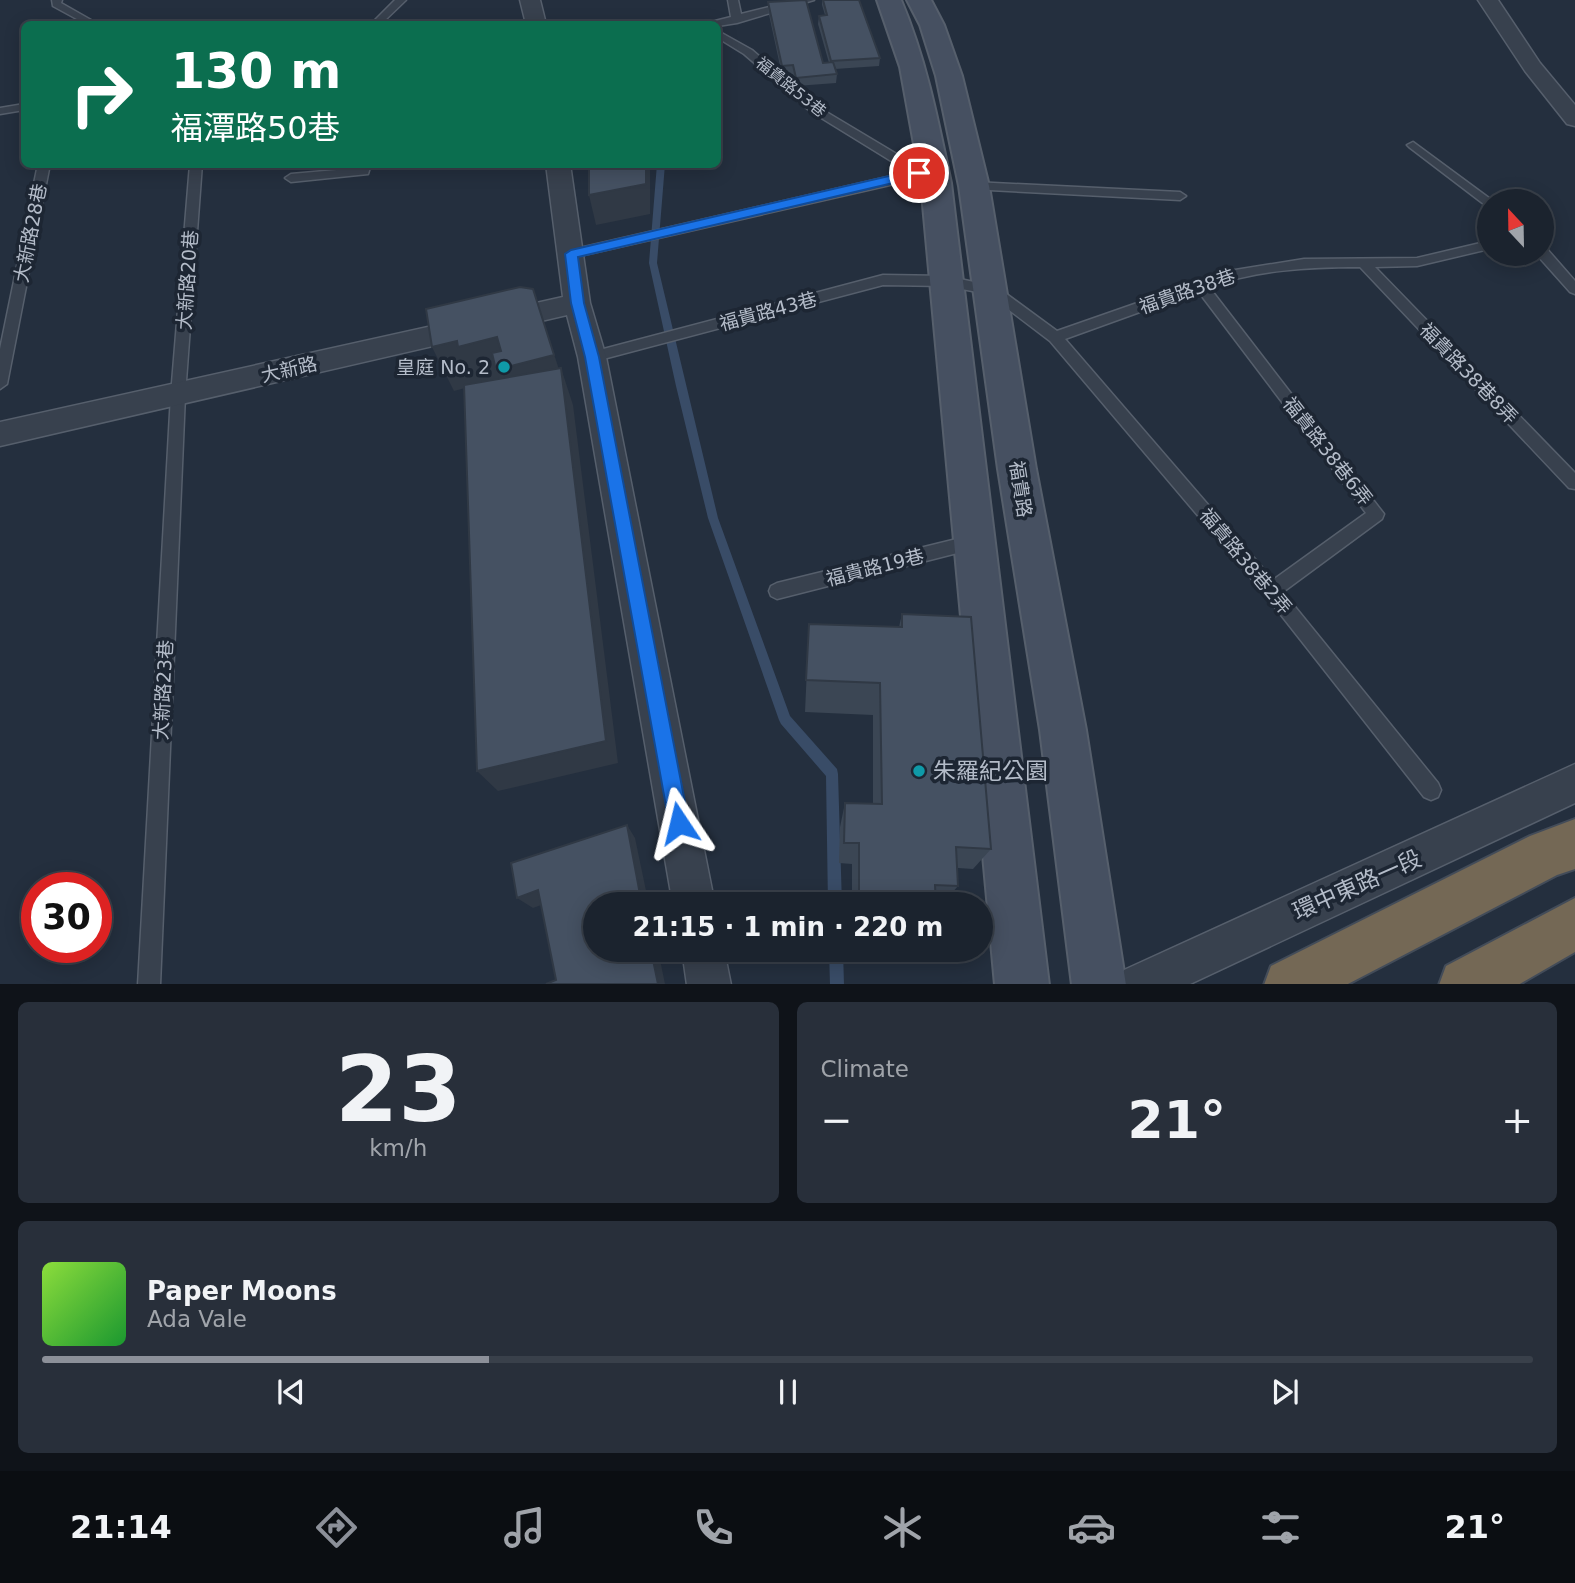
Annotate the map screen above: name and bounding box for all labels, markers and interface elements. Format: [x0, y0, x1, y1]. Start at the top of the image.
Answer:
text: 130 m [171, 43, 341, 100]
icon: right [56, 49, 147, 140]
street label: 福貴路53巷 [752, 53, 830, 121]
text: 福潭路50巷 [171, 109, 340, 147]
pin [889, 143, 949, 203]
icon: arrive [900, 154, 938, 192]
street label: 大新路28巷 [10, 182, 50, 284]
north arrow [1477, 189, 1554, 266]
map controls [1477, 189, 1554, 266]
street label: 大新路20巷 [173, 229, 201, 331]
street label: 福貴路38巷 [1136, 264, 1238, 318]
street label: 福貴路43巷 [717, 287, 819, 335]
street label: 福貴路38巷8弄 [1415, 318, 1523, 428]
street label: 大新路 [259, 352, 319, 386]
place label: 皇庭 No. 2 [396, 356, 490, 378]
marker: 皇庭 No. 2 [496, 359, 512, 375]
street label: 福貴路38巷6弄 [1279, 393, 1377, 509]
street label: 福貴路 [1006, 459, 1036, 519]
street label: 福貴路38巷2弄 [1195, 504, 1297, 618]
street label: 福貴路19巷 [824, 544, 926, 590]
street label: 大新路23巷 [149, 639, 177, 741]
place label: 朱羅紀公園 [933, 758, 1048, 784]
marker: 朱羅紀公園 [911, 763, 927, 779]
position arrow [642, 786, 716, 860]
street label: 環中東路一段 [1289, 845, 1425, 925]
speed limit sign: 30 [21, 872, 112, 963]
text: 21:15 · 1 min · 220 m [633, 912, 943, 942]
text: 23 [335, 1037, 462, 1142]
text: Climate [821, 1056, 909, 1082]
text: 21° [1128, 1090, 1226, 1150]
text: − [821, 1098, 852, 1142]
text: + [1501, 1098, 1533, 1142]
text: km/h [369, 1135, 427, 1161]
text: Paper Moons [147, 1276, 337, 1306]
text: Ada Vale [147, 1306, 247, 1332]
icon: previous [272, 1373, 310, 1411]
icon: pause [769, 1373, 807, 1411]
icon: next [1266, 1373, 1304, 1411]
icon: directions [312, 1503, 361, 1552]
icon: music [500, 1503, 549, 1552]
icon: phone [689, 1503, 738, 1552]
icon: climate [878, 1503, 927, 1552]
icon: car [1067, 1503, 1116, 1552]
icon: filters [1256, 1503, 1305, 1552]
text: 21:14 [70, 1508, 172, 1546]
text: 21° [1444, 1508, 1505, 1546]

